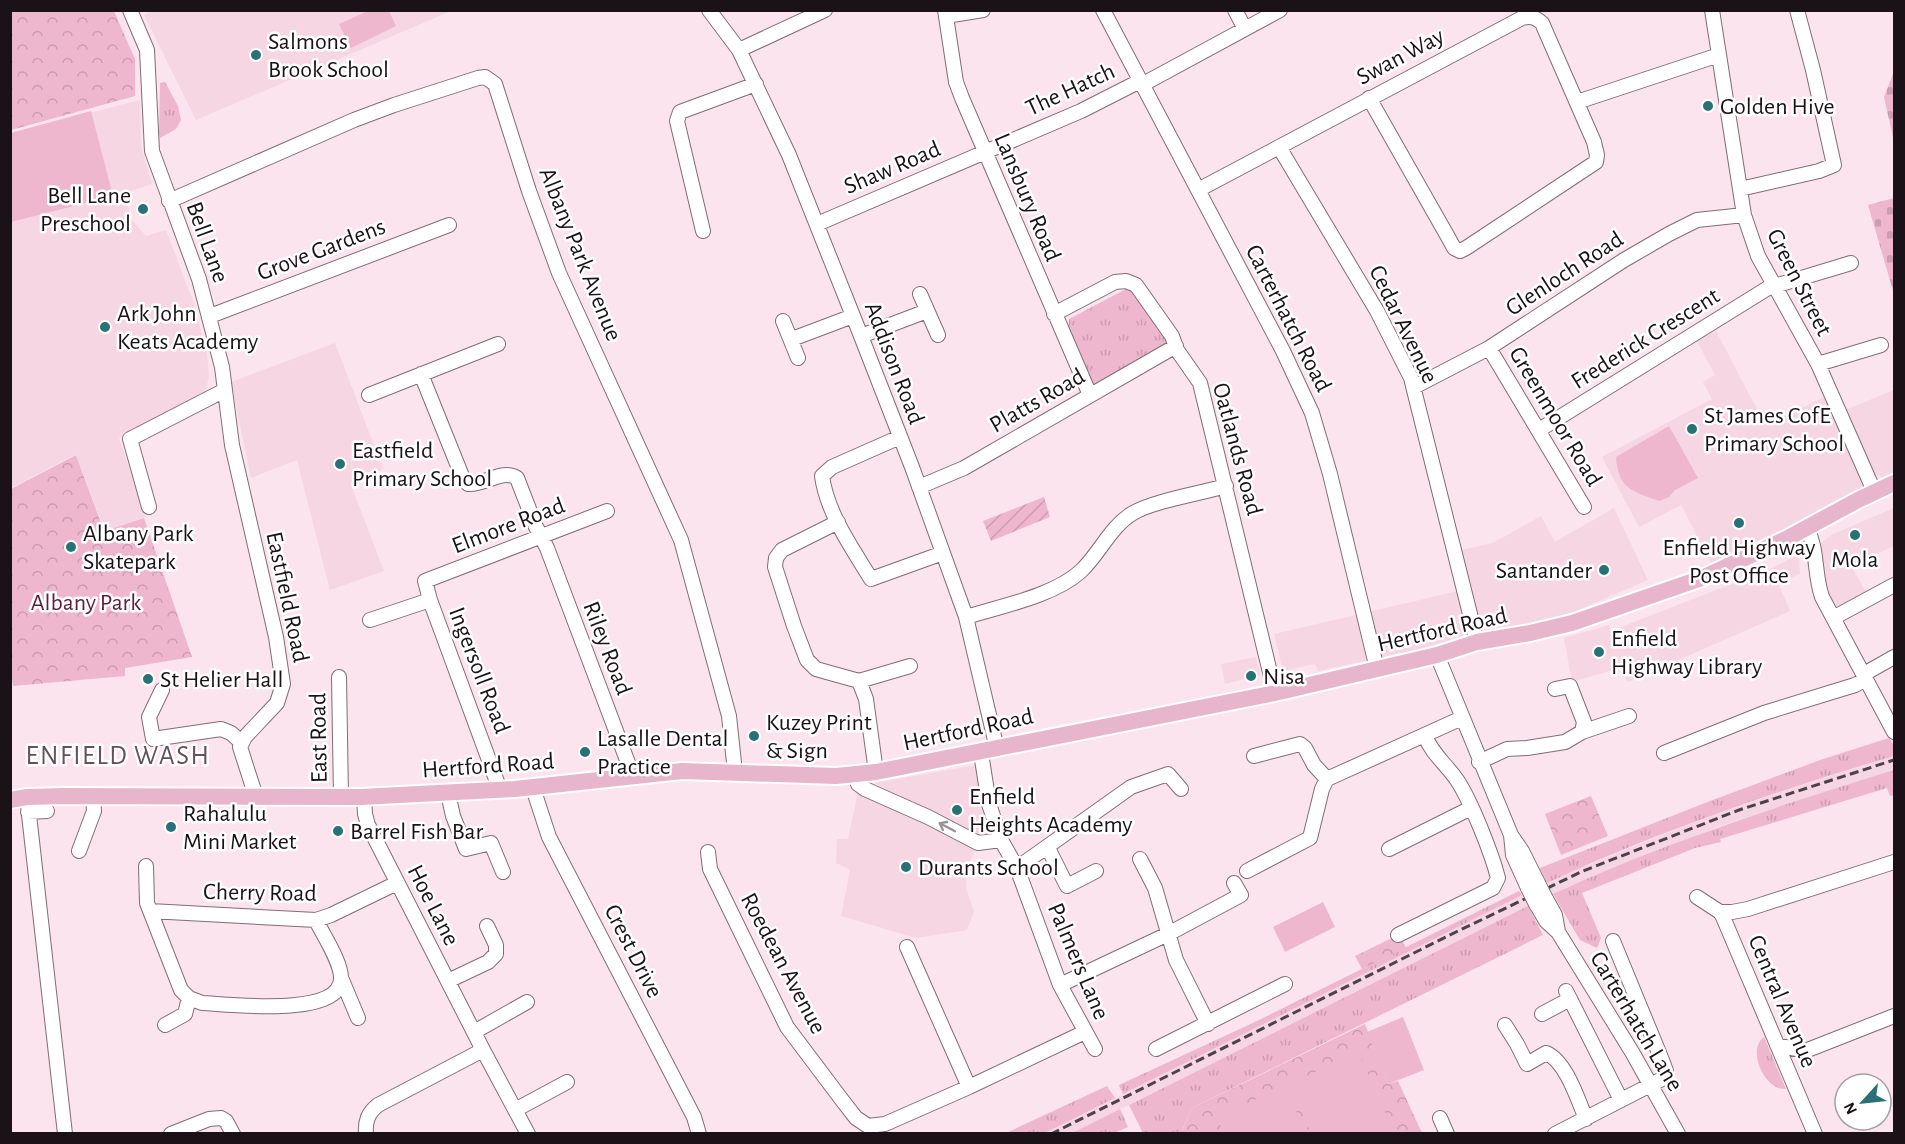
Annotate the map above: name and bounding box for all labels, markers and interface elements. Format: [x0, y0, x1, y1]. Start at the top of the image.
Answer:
street label: Swan Way [1353, 24, 1448, 90]
place label: Salmons Brook School [268, 30, 389, 82]
marker: Salmons Brook School [249, 48, 263, 62]
street label: The Hatch [1022, 59, 1119, 121]
place label: Golden Hive [1720, 95, 1835, 119]
marker: Golden Hive [1701, 99, 1715, 113]
street label: Lansbury Road [989, 130, 1065, 265]
street label: Shaw Road [841, 137, 944, 199]
street label: Albany Park Avenue [534, 164, 626, 344]
place label: Bell Lane Preschool [40, 184, 131, 236]
street label: Bell Lane [181, 199, 233, 286]
marker: Bell Lane Preschool [136, 202, 150, 216]
street label: Grove Gardens [254, 214, 389, 285]
street label: Green Street [1762, 225, 1836, 340]
street label: Glenloch Road [1502, 227, 1628, 321]
street label: Carterhatch Road [1241, 241, 1335, 396]
street label: Cedar Avenue [1364, 262, 1442, 387]
street label: Frederick Crescent [1567, 284, 1724, 394]
street label: Addison Road [860, 299, 928, 428]
place label: Ark John Keats Academy [117, 302, 258, 354]
marker: Ark John Keats Academy [98, 320, 112, 334]
street label: Greenmoor Road [1504, 343, 1606, 490]
street label: Platts Road [986, 364, 1089, 438]
street label: Oatlands Road [1208, 380, 1266, 518]
place label: St James CofE Primary School [1704, 404, 1844, 456]
marker: St James CofE Primary School [1685, 422, 1699, 436]
place label: Eastfield Primary School [352, 439, 492, 491]
marker: Eastfield Primary School [333, 457, 347, 471]
street label: Elmore Road [449, 493, 568, 558]
marker: Enfield Highway Post Office [1732, 516, 1746, 530]
place label: Albany Park Skatepark [83, 522, 194, 574]
marker: Mola [1848, 528, 1862, 542]
street label: Eastfield Road [261, 530, 313, 665]
place label: Enfield Highway Post Office [1663, 536, 1815, 588]
marker: Albany Park Skatepark [64, 540, 78, 554]
place label: Mola [1831, 548, 1879, 572]
place label: Santander [1496, 559, 1592, 583]
marker: Santander [1597, 563, 1611, 577]
park label: Albany Park [31, 591, 141, 615]
street label: Riley Road [578, 598, 636, 698]
street label: Hertford Road [1375, 603, 1510, 657]
street label: Ingersoll Road [444, 604, 514, 737]
place label: Enfield Highway Library [1611, 627, 1762, 679]
marker: Enfield Highway Library [1592, 645, 1606, 659]
place label: Nisa [1263, 665, 1305, 689]
place label: St Helier Hall [160, 668, 283, 692]
marker: Nisa [1244, 669, 1258, 683]
marker: St Helier Hall [141, 672, 155, 686]
street label: East Road [306, 693, 332, 783]
street label: Hertford Road [901, 704, 1036, 756]
place label: Kuzey Print & Sign [766, 711, 872, 763]
place label: Lasalle Dental Practice [597, 727, 729, 779]
marker: Kuzey Print & Sign [747, 729, 761, 743]
district label: ENFIELD WASH [26, 742, 210, 769]
marker: Lasalle Dental Practice [578, 745, 592, 759]
street label: Hertford Road [421, 749, 555, 783]
place label: Enfield Heights Academy [969, 785, 1132, 837]
place label: Rahalulu Mini Market [183, 802, 297, 854]
marker: Enfield Heights Academy [950, 803, 964, 817]
marker: Rahalulu Mini Market [164, 820, 178, 834]
place label: Barrel Fish Bar [350, 820, 483, 844]
one-way arrow [939, 821, 957, 832]
marker: Barrel Fish Bar [331, 824, 345, 838]
place label: Durants School [918, 856, 1059, 880]
marker: Durants School [899, 860, 913, 874]
street label: Hoe Lane [403, 861, 464, 950]
street label: Cherry Road [203, 880, 317, 906]
street label: Roedean Avenue [736, 889, 830, 1038]
street label: Palmers Lane [1043, 900, 1113, 1023]
street label: Crest Drive [599, 901, 667, 1002]
street label: Central Avenue [1743, 932, 1821, 1071]
street label: Carterhatch Lane [1585, 948, 1687, 1095]
north arrow [1833, 1072, 1893, 1132]
text: N [1841, 1100, 1860, 1117]

